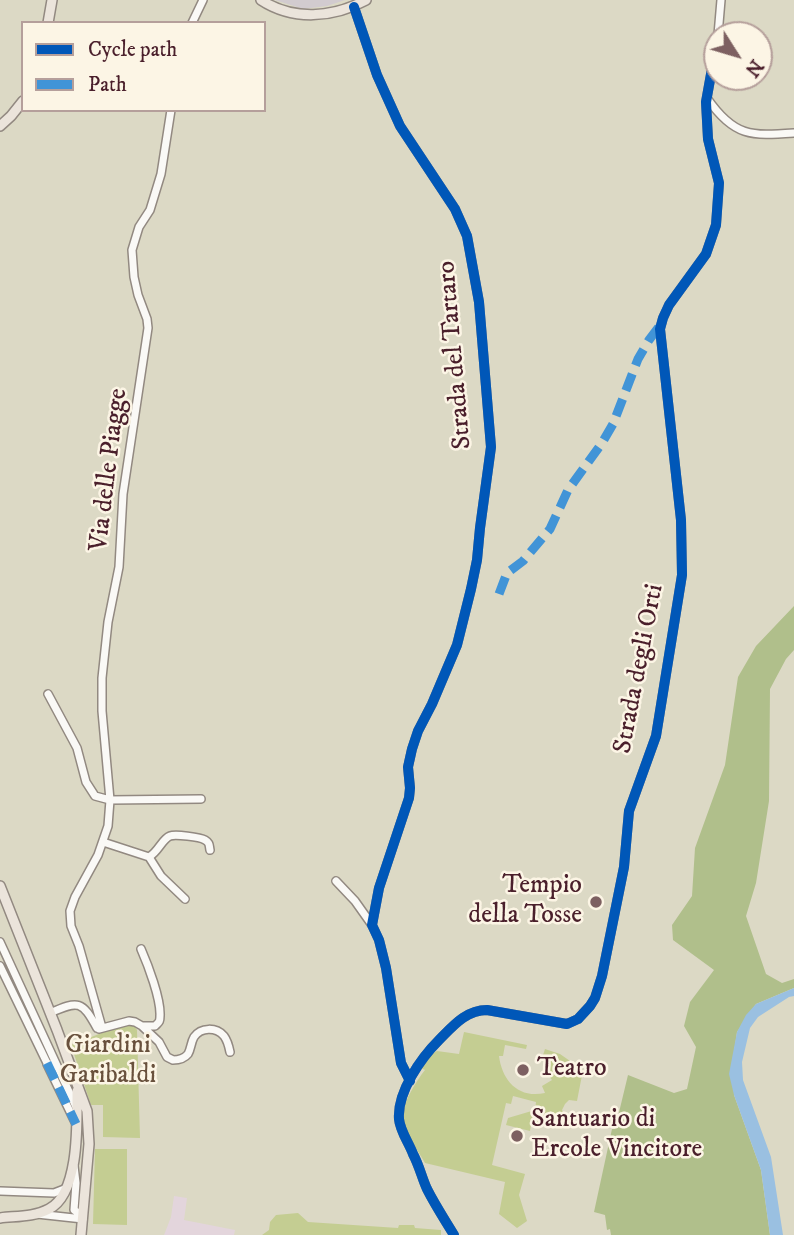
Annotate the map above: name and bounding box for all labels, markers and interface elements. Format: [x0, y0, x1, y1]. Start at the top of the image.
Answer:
legend [21, 21, 266, 112]
north arrow [703, 21, 773, 91]
text: Cycle path [88, 37, 177, 63]
text: N [740, 55, 767, 81]
text: Path [88, 72, 127, 98]
street label: Strada del Tartaro [432, 259, 480, 451]
street label: Via delle Piagge [85, 387, 135, 553]
street label: Strada degli Orti [608, 582, 672, 756]
place label: Tempio della Tosse [468, 871, 582, 932]
marker: Tempio della Tosse [588, 894, 604, 910]
park label: Giardini Garibaldi [60, 1031, 156, 1092]
place label: Teatro [537, 1054, 607, 1086]
marker: Teatro [515, 1062, 531, 1078]
place label: Santuario di Ercole Vincitore [531, 1105, 702, 1166]
marker: Santuario di Ercole Vincitore [509, 1128, 525, 1144]

